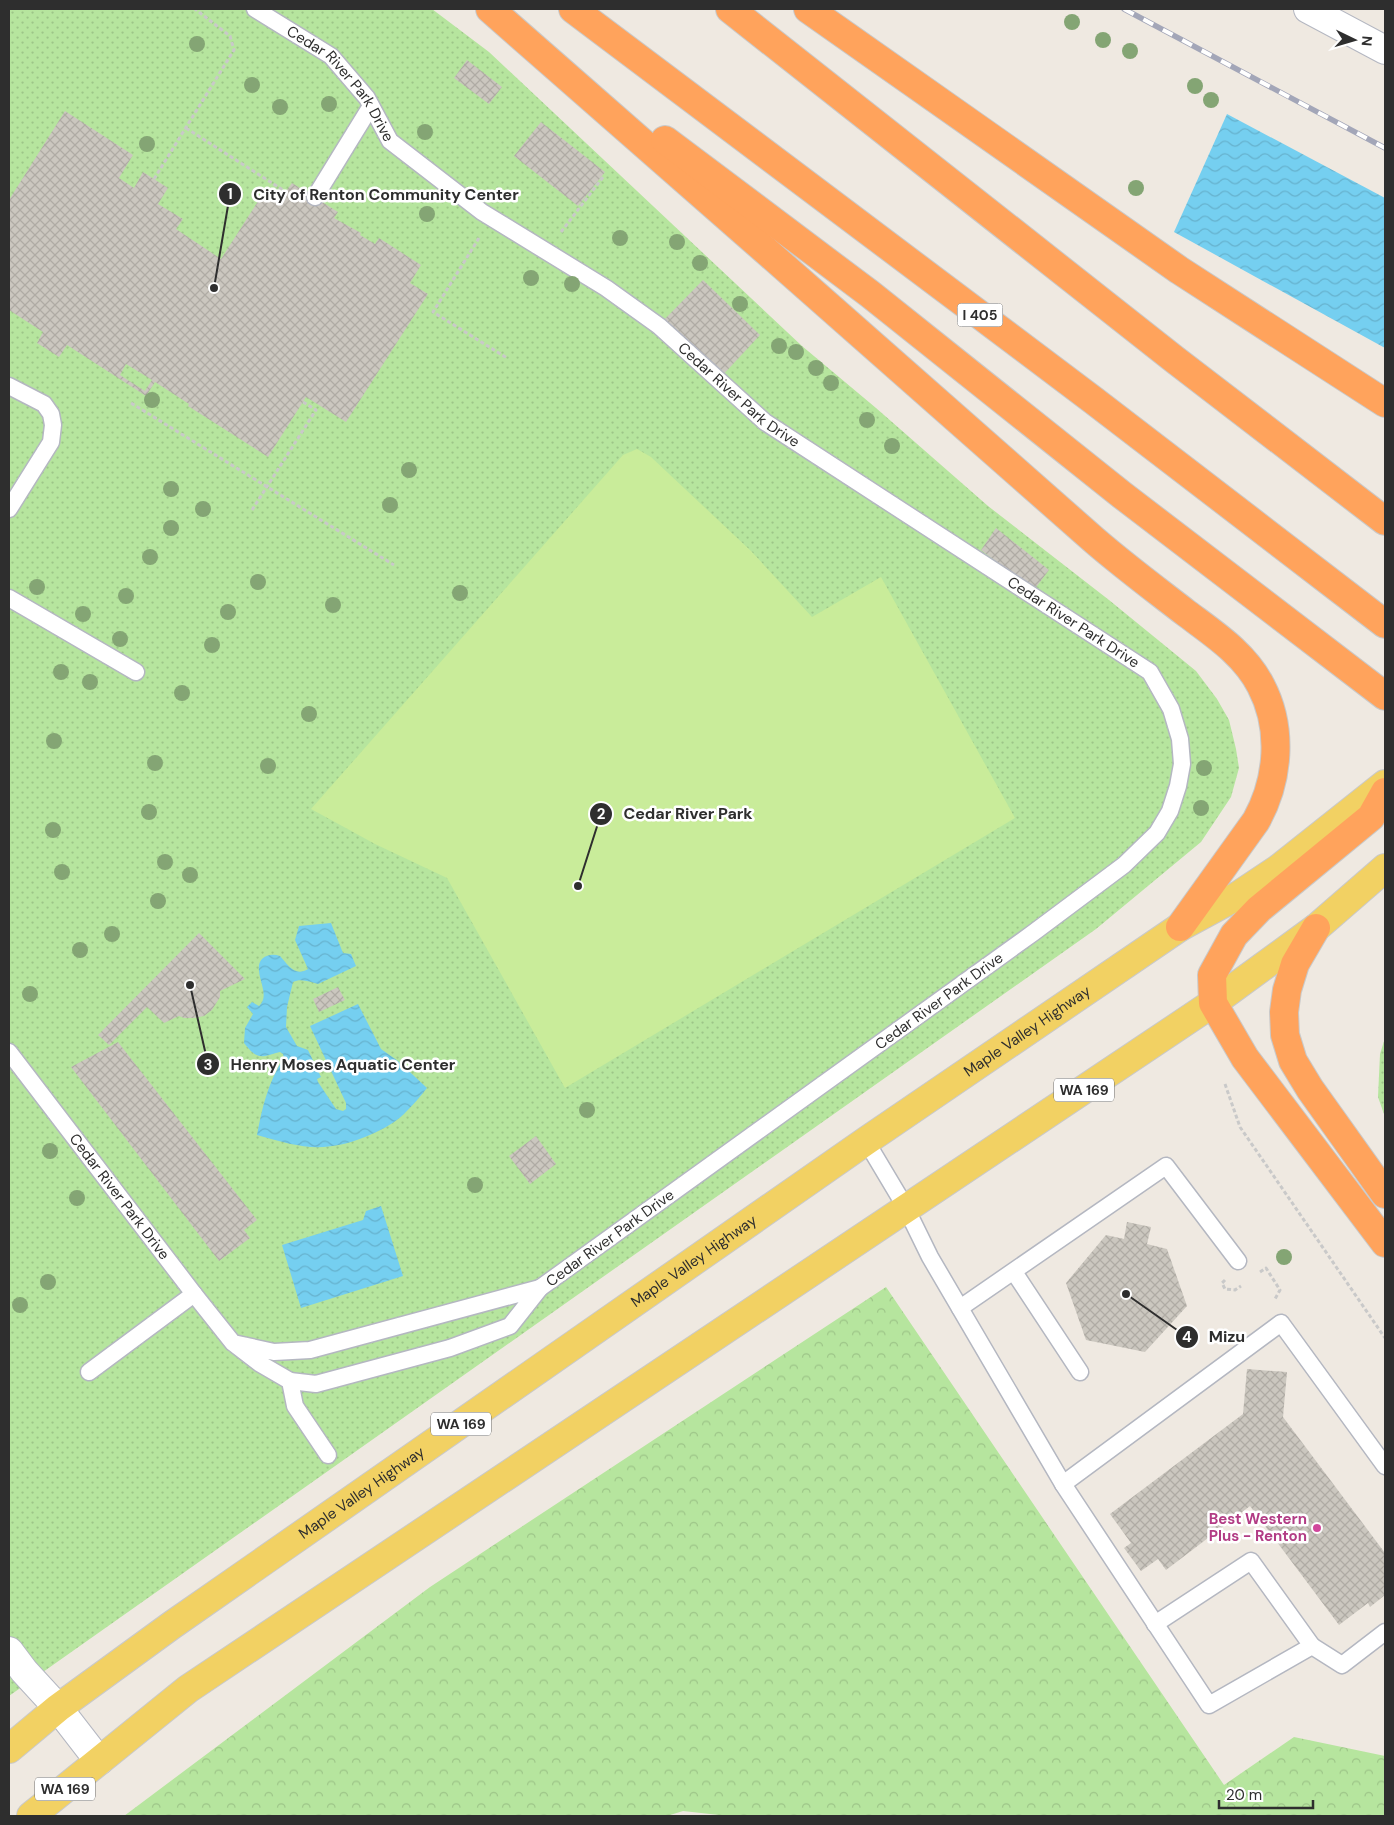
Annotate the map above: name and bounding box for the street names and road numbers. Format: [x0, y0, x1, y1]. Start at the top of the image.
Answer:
street label: Cedar River Park Drive [283, 21, 399, 145]
road number: I 405 [958, 304, 1002, 326]
street label: Cedar River Park Drive [674, 338, 804, 452]
street label: Cedar River Park Drive [1003, 572, 1143, 673]
street label: Cedar River Park Drive [871, 948, 1007, 1054]
street label: Maple Valley Highway [960, 981, 1095, 1081]
road number: WA 169 [1054, 1078, 1114, 1102]
street label: Cedar River Park Drive [65, 1129, 174, 1264]
street label: Cedar River Park Drive [542, 1185, 678, 1291]
street label: Maple Valley Highway [627, 1210, 761, 1312]
road number: WA 169 [431, 1412, 491, 1436]
street label: Maple Valley Highway [295, 1442, 429, 1544]
road number: WA 169 [35, 1778, 95, 1800]

